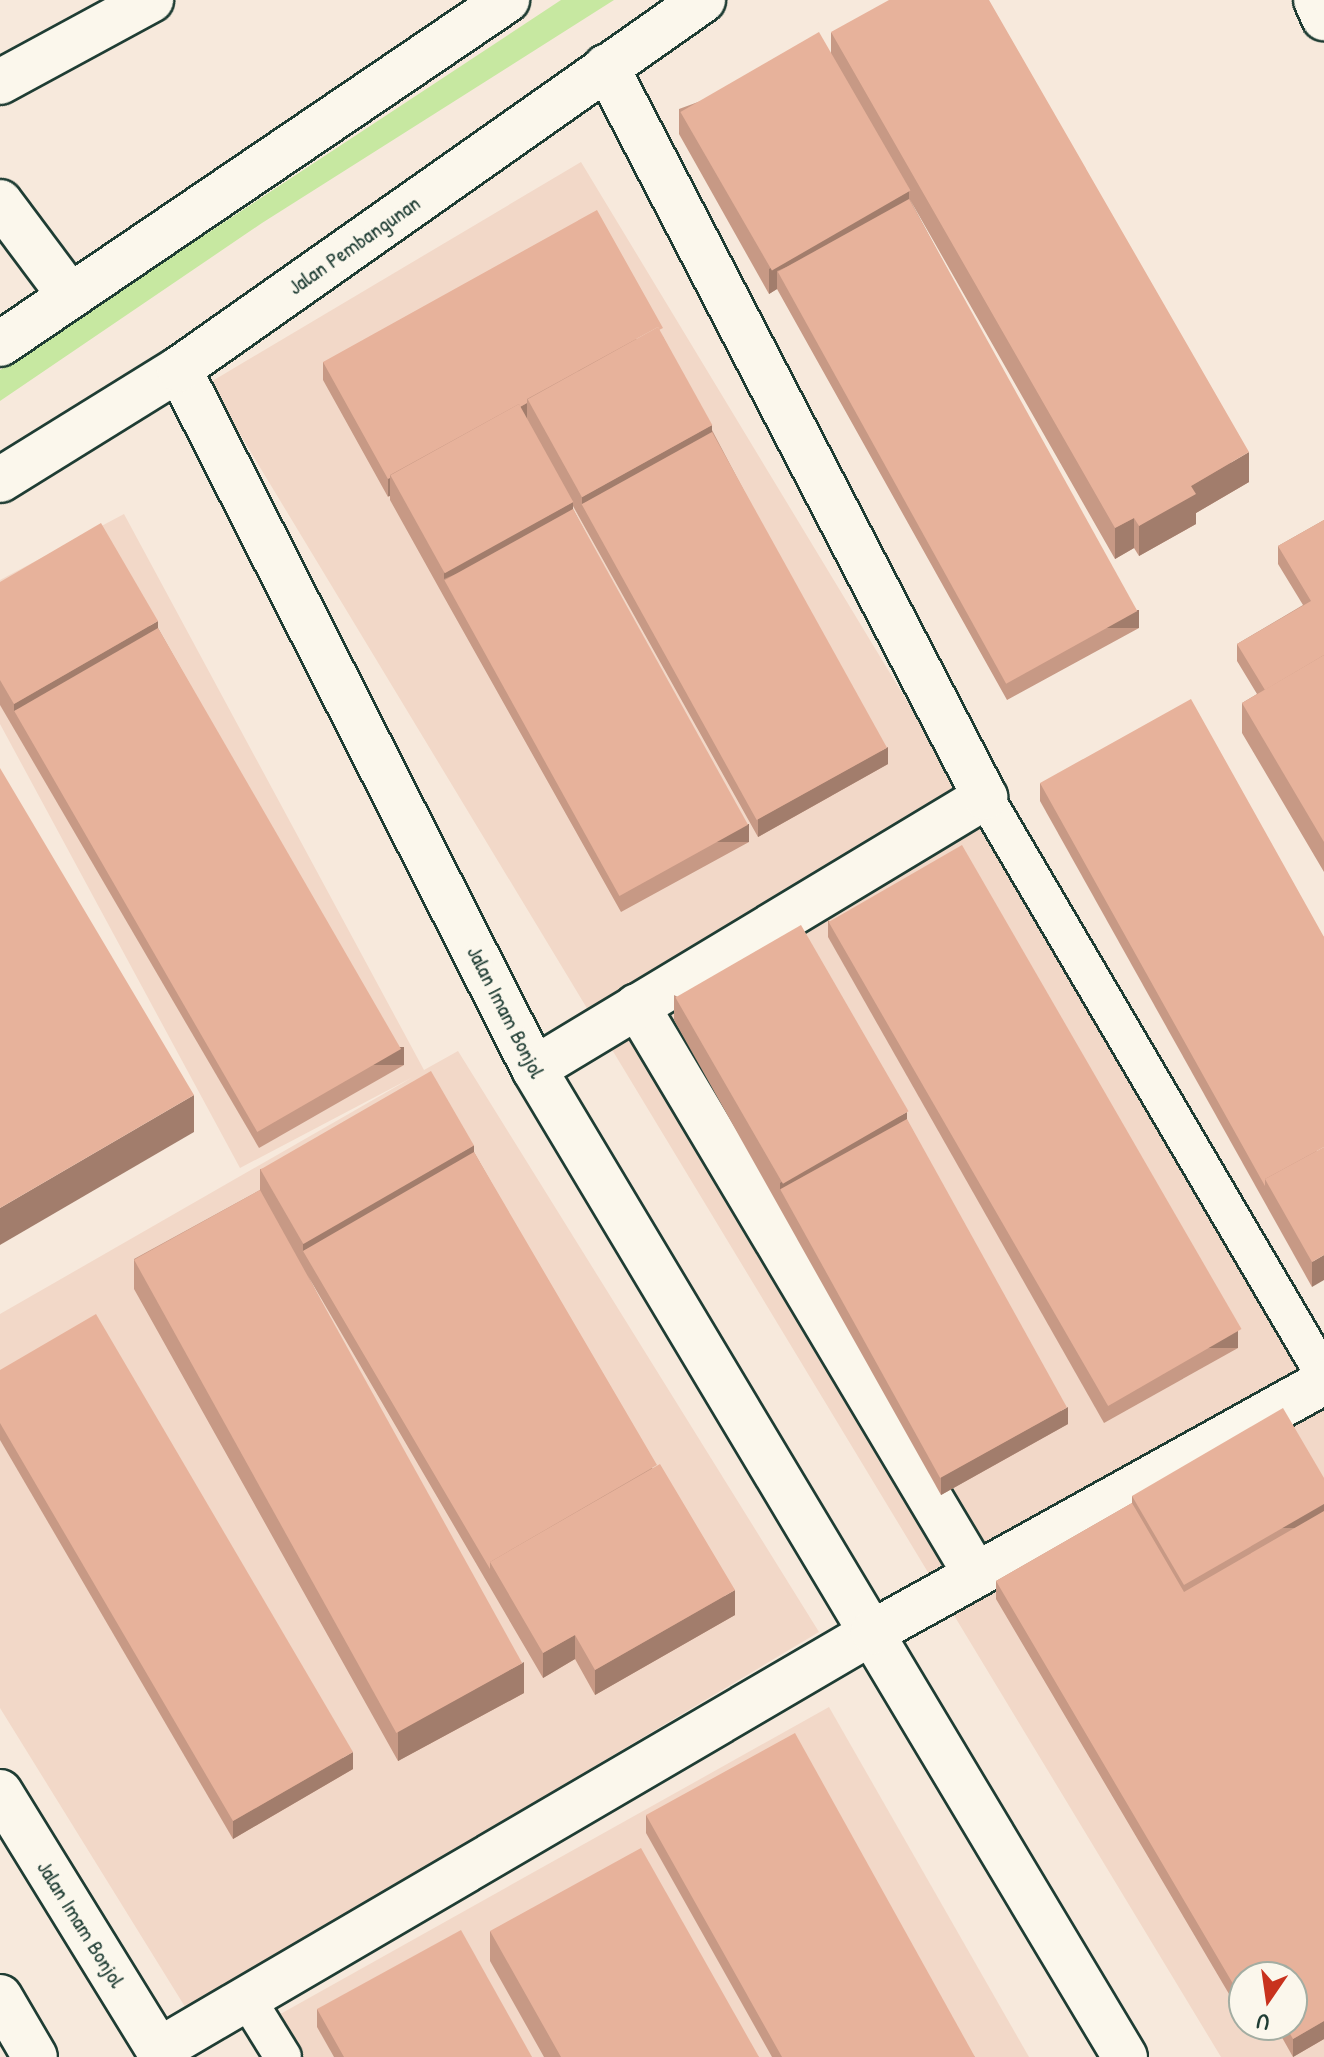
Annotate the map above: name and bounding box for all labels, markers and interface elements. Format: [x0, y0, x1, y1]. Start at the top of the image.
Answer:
street label: Jalan Pembangunan [283, 190, 425, 300]
street label: Jalan Imam Bonjol [461, 941, 551, 1083]
street label: Jalan Imam Bonjol [31, 1856, 131, 1992]
north arrow [1228, 1961, 1308, 2041]
text: U [1254, 2006, 1272, 2038]

